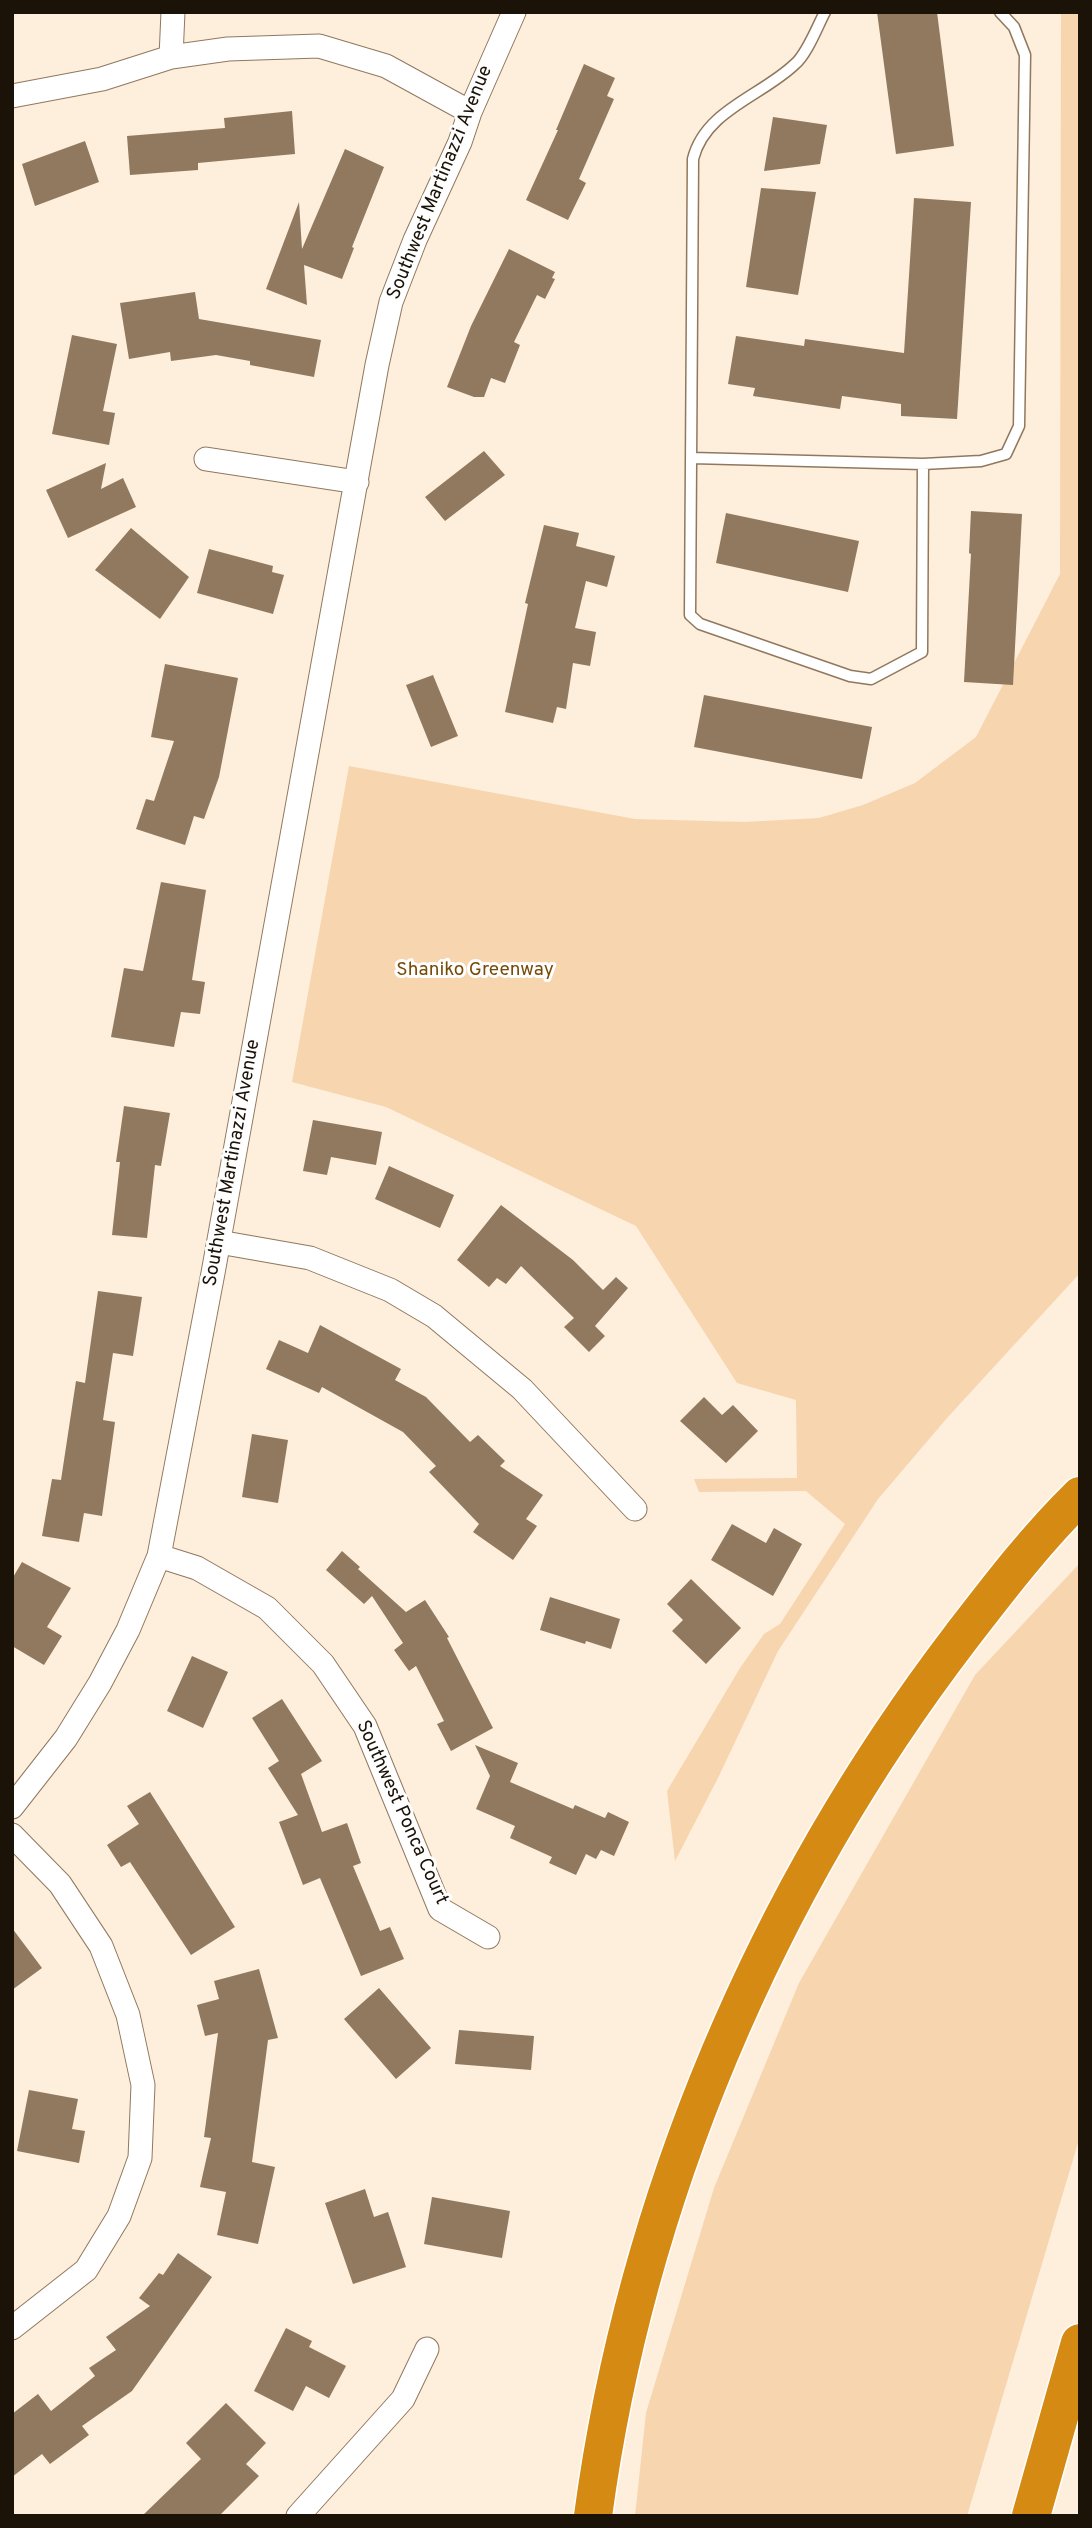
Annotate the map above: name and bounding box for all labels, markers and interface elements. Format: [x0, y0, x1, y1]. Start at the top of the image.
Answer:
street label: Southwest Martinazzi Avenue [384, 63, 498, 303]
park label: Shaniko Greenway [396, 960, 554, 982]
street label: Southwest Martinazzi Avenue [200, 1038, 266, 1288]
street label: Southwest Ponca Court [350, 1717, 452, 1909]

